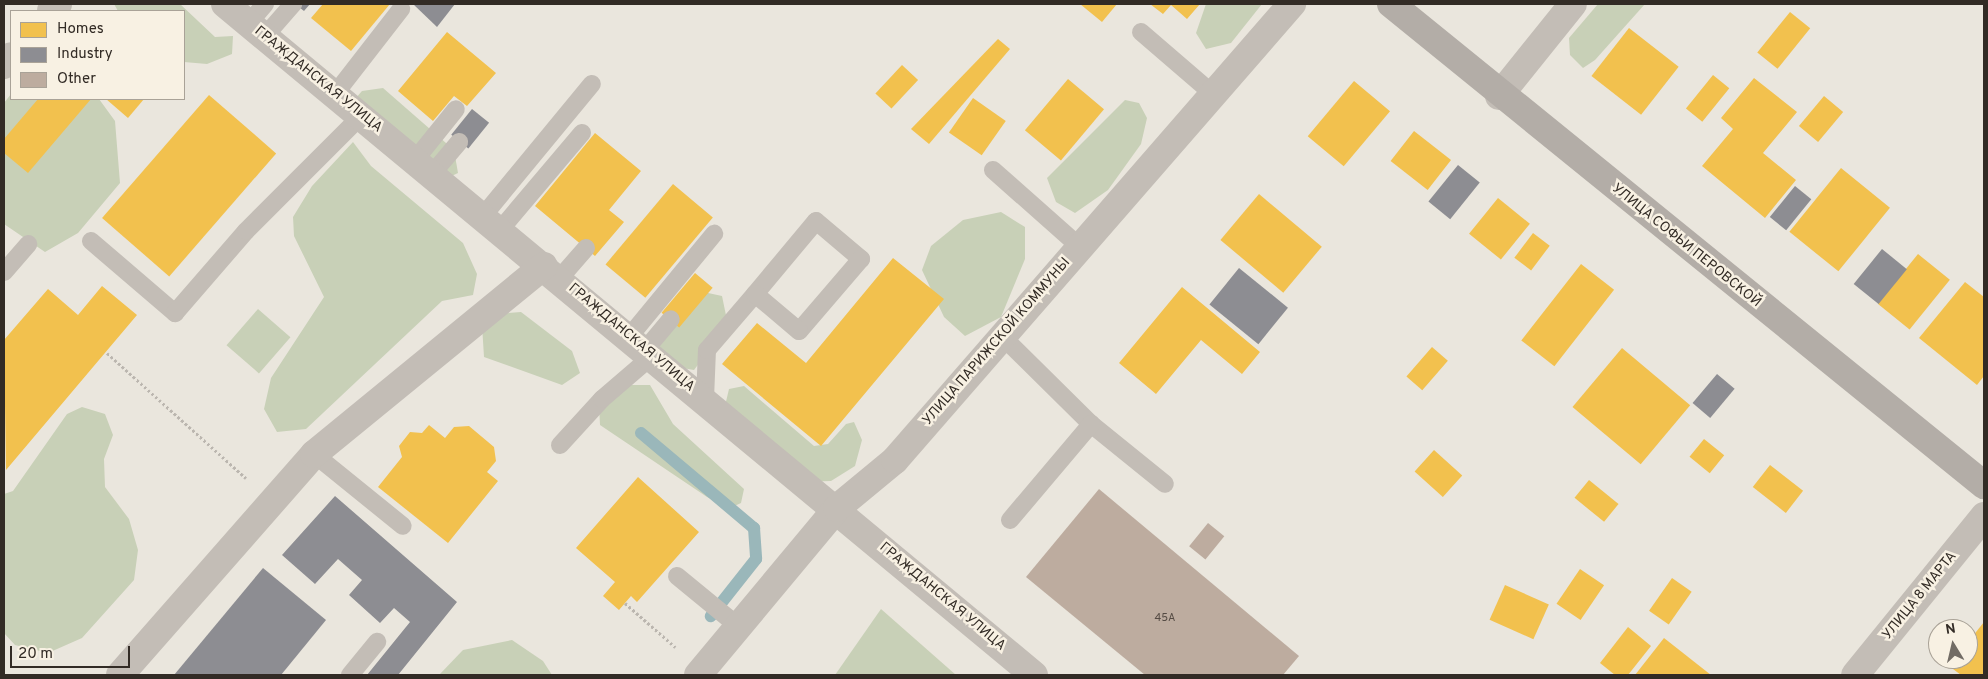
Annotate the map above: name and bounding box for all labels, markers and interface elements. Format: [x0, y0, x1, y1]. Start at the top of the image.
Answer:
legend [10, 10, 185, 100]
text: Homes [57, 20, 104, 39]
street label: ГРАЖДАНСКАЯ УЛИЦА [251, 23, 385, 137]
text: Industry [57, 45, 113, 64]
text: Other [57, 70, 96, 89]
street label: УЛИЦА СОФЬИ ПЕРОВСКОЙ [1608, 180, 1764, 312]
street label: УЛИЦА ПАРИЖСКОЙ КОММУНЫ [920, 255, 1074, 429]
street label: ГРАЖДАНСКАЯ УЛИЦА [564, 280, 698, 396]
street label: ГРАЖДАНСКАЯ УЛИЦА [875, 539, 1009, 655]
street label: УЛИЦА 8 МАРТА [1879, 548, 1961, 644]
house number: 45А [1155, 611, 1175, 625]
north arrow [1928, 619, 1978, 669]
text: N [1944, 620, 1957, 639]
scale bar [12, 636, 132, 668]
text: 20 m [18, 645, 53, 664]

